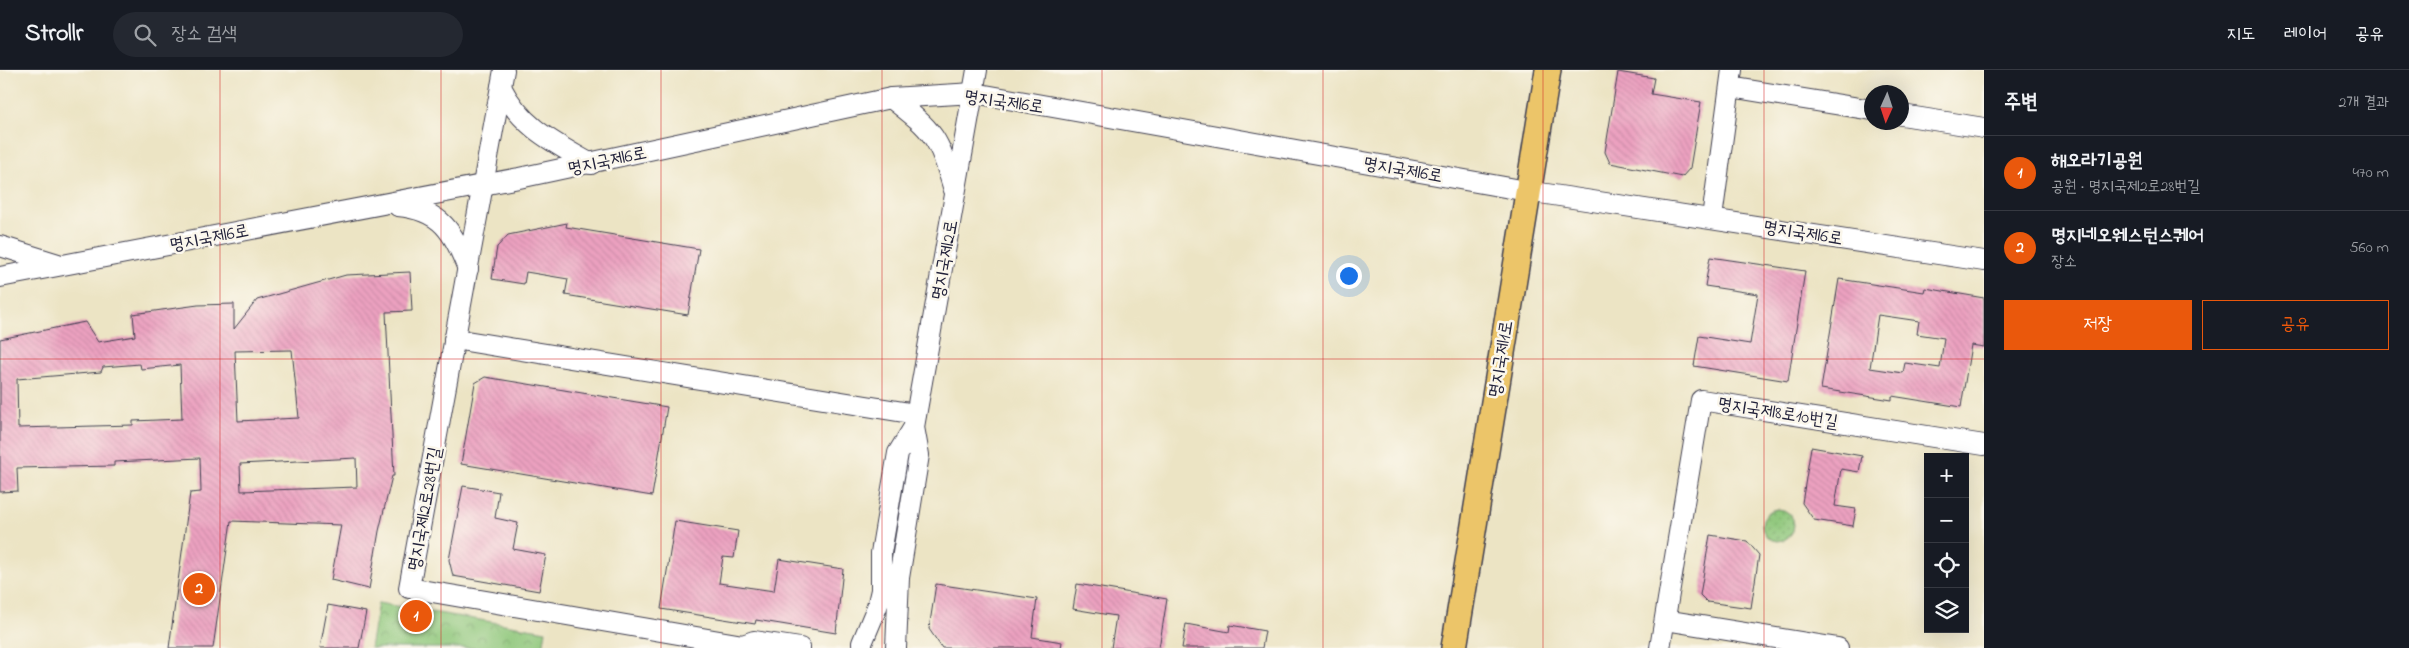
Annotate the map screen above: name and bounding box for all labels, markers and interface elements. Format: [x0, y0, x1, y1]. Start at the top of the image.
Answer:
search box [113, 12, 463, 57]
text: Strollr [25, 17, 83, 52]
icon: search [131, 21, 159, 49]
text: 장소 검색 [171, 21, 237, 48]
text: 지도 [2227, 22, 2256, 48]
text: 레이어 [2284, 22, 2327, 48]
text: 공유 [2355, 22, 2384, 48]
street label: 명지국제6로 [962, 85, 1045, 121]
north arrow [1864, 85, 1909, 130]
text: 주변 [2004, 88, 2038, 118]
text: 2개 결과 [2338, 91, 2389, 115]
street label: 명지국제6로 [565, 141, 649, 183]
text: 해오라기공원 [2051, 148, 2143, 175]
street label: 명지국제6로 [1361, 151, 1444, 191]
text: 1 [2017, 161, 2023, 185]
text: 470 m [2352, 161, 2389, 185]
text: 공원 · 명지국제2로28번길 [2051, 175, 2200, 199]
street label: 명지국제6로 [1761, 215, 1844, 253]
street label: 명지국제2로 [926, 218, 966, 303]
street label: 명지국제6로 [167, 219, 251, 259]
text: 명지네오웨스턴스퀘어 [2051, 223, 2204, 250]
text: 2 [2016, 236, 2024, 260]
text: 560 m [2349, 236, 2389, 260]
text: 장소 [2051, 250, 2077, 274]
your location [1336, 263, 1362, 289]
button: 저장 [2004, 300, 2192, 350]
button: 공유 [2202, 300, 2389, 350]
street label: 명지국제1로 [1483, 319, 1521, 400]
street label: 명지국제8로10번길 [1716, 392, 1840, 436]
street label: 명지국제2로28번길 [402, 445, 450, 574]
map controls [1924, 453, 1969, 633]
button: + [1924, 453, 1969, 498]
button: − [1924, 498, 1969, 543]
button: locate [1924, 543, 1969, 588]
pin: 2 [183, 570, 215, 608]
button: layers [1924, 588, 1969, 633]
pin: 1 [400, 597, 432, 635]

